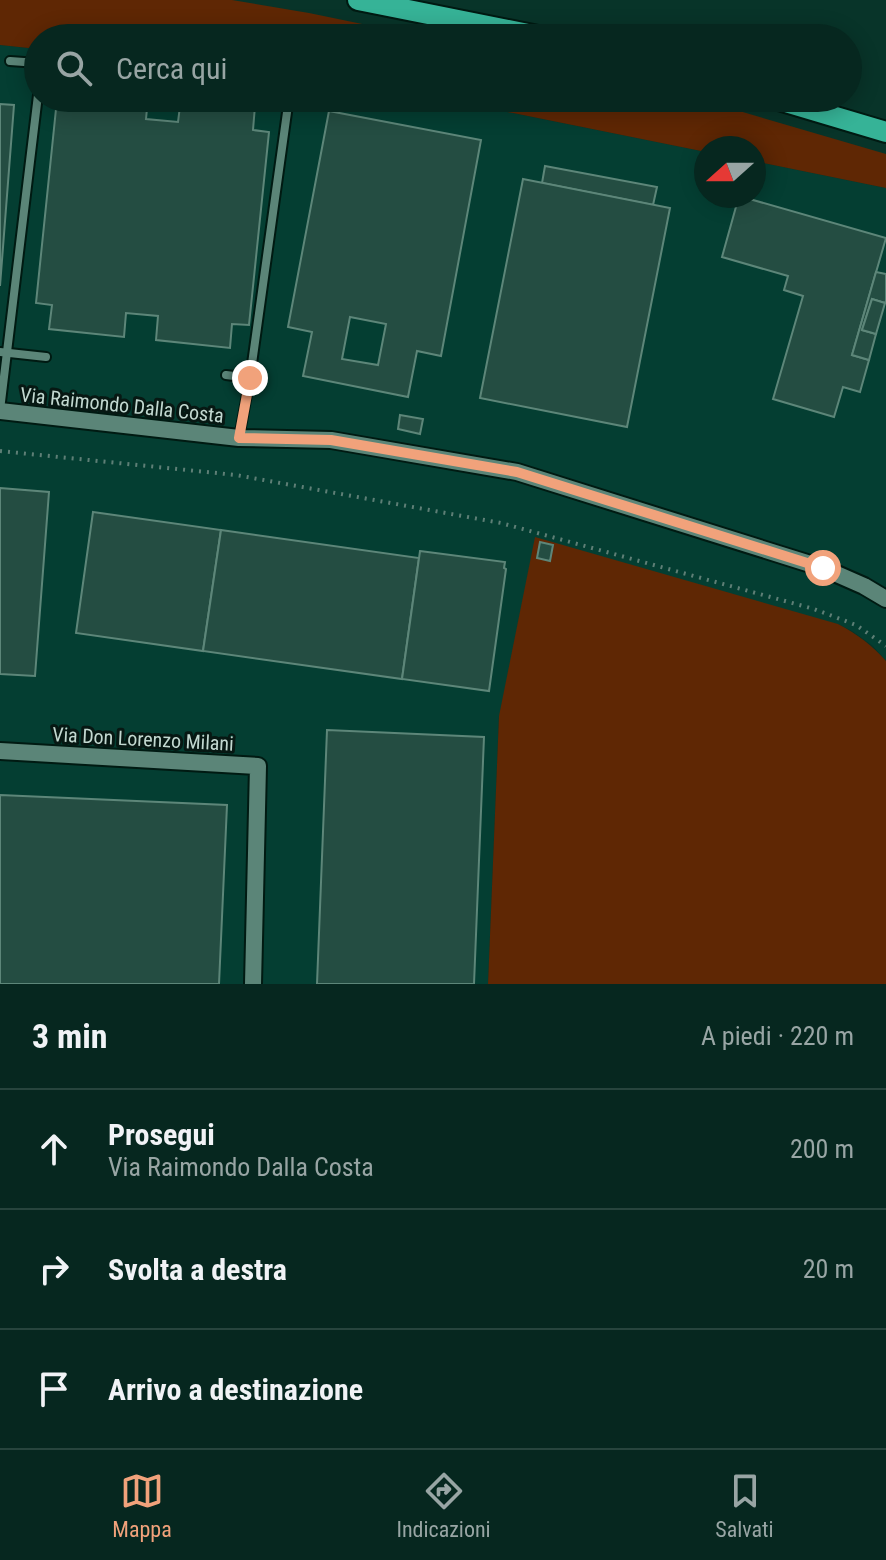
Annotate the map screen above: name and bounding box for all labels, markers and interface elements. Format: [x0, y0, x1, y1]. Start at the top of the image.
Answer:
search box [24, 24, 862, 112]
icon: search [52, 46, 96, 90]
text: Cerca qui [116, 51, 227, 86]
north arrow [694, 136, 766, 208]
route end [232, 360, 268, 396]
street label: Via Raimondo Dalla Costa [19, 382, 225, 428]
route start [805, 550, 841, 586]
street label: Via Don Lorenzo Milani [52, 722, 234, 756]
text: 3 min [32, 1016, 108, 1056]
text: A piedi · 220 m [701, 1021, 854, 1051]
text: Prosegui [108, 1117, 215, 1152]
icon: ahead [32, 1127, 76, 1171]
text: 200 m [790, 1134, 854, 1164]
text: Via Raimondo Dalla Costa [108, 1152, 374, 1182]
icon: right [32, 1247, 76, 1291]
text: Svolta a destra [108, 1252, 287, 1287]
text: 20 m [803, 1254, 854, 1284]
icon: arrive [32, 1367, 76, 1411]
text: Arrivo a destinazione [108, 1372, 363, 1407]
tab: Mappa [112, 1469, 172, 1542]
tab: Indicazioni [396, 1469, 491, 1542]
tab: Salvati [715, 1469, 774, 1542]

